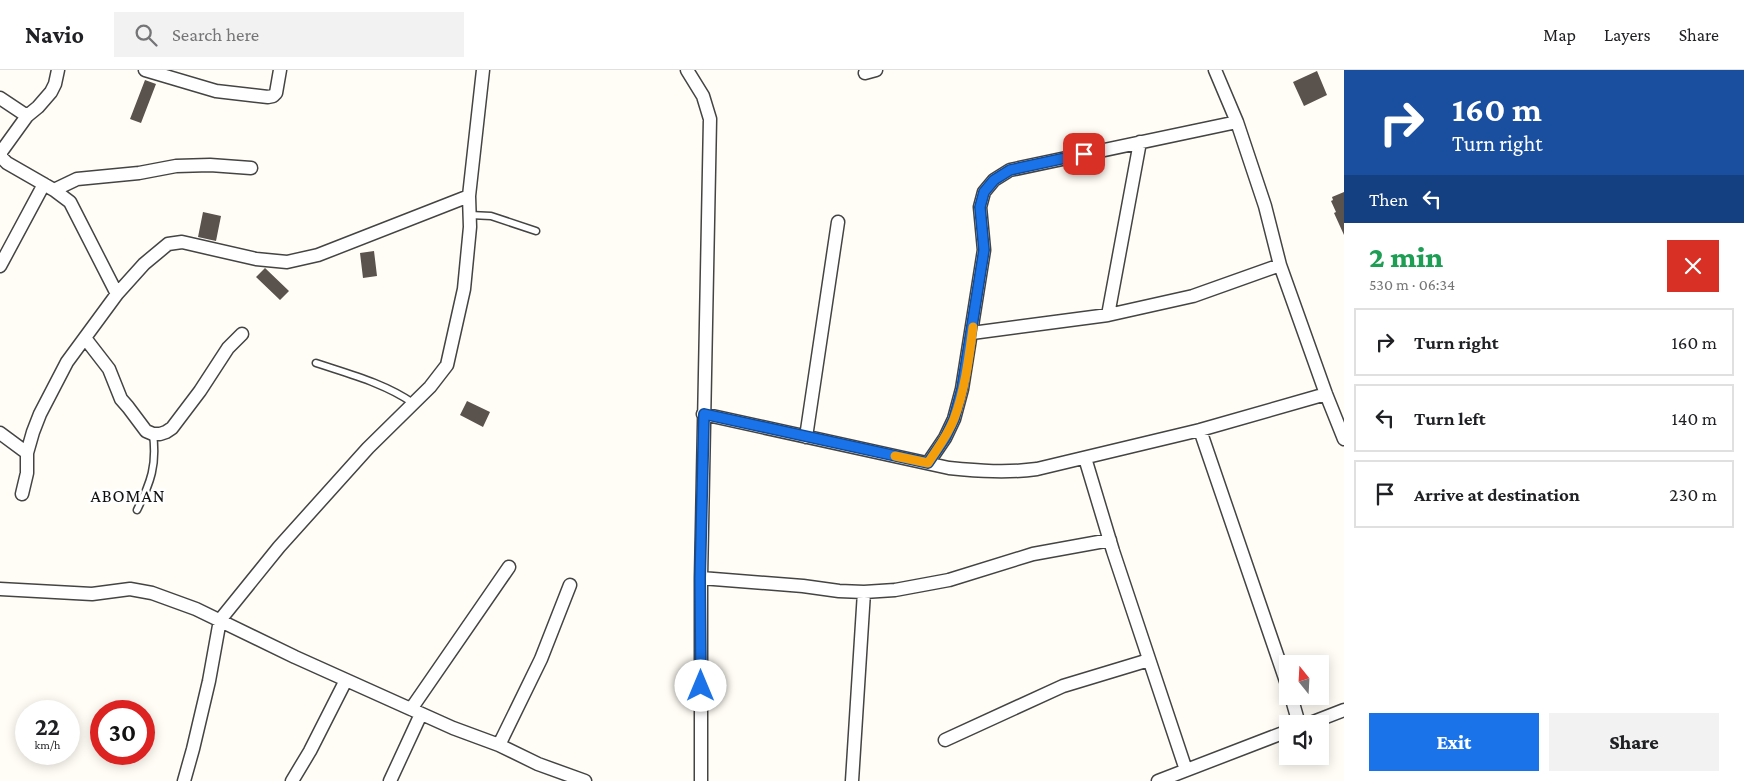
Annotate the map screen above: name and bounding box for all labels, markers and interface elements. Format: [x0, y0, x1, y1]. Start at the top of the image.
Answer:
search box [114, 12, 464, 57]
text: Navio [25, 21, 84, 48]
icon: search [132, 21, 160, 49]
text: Search here [172, 24, 259, 45]
text: Map [1543, 25, 1576, 45]
text: Layers [1604, 25, 1651, 45]
text: Share [1679, 25, 1719, 45]
icon: right [1369, 90, 1434, 155]
text: 160 m [1452, 90, 1542, 129]
text: Turn right [1452, 131, 1543, 156]
pin [1063, 133, 1105, 175]
icon: arrive [1070, 140, 1098, 168]
icon: left [1418, 185, 1446, 213]
text: Then [1369, 189, 1408, 210]
text: 2 min [1369, 240, 1443, 273]
button: close [1667, 240, 1719, 292]
text: 530 m · 06:34 [1369, 276, 1455, 293]
icon: right [1371, 328, 1399, 356]
text: Turn right [1414, 332, 1499, 353]
text: 160 m [1671, 332, 1717, 353]
icon: left [1371, 404, 1399, 432]
text: Turn left [1414, 408, 1486, 429]
text: 140 m [1671, 408, 1717, 429]
icon: arrive [1371, 480, 1399, 508]
text: Arrive at destination [1414, 484, 1580, 505]
text: 230 m [1669, 484, 1717, 505]
district label: ABOMAN [90, 486, 166, 506]
north arrow [1279, 655, 1329, 705]
map controls [1279, 655, 1329, 765]
position arrow [674, 659, 726, 711]
speed limit sign: 30 [90, 700, 155, 765]
text: 22 [35, 713, 60, 740]
button: Exit [1369, 713, 1539, 771]
button: Share [1549, 713, 1719, 771]
button: sound [1279, 715, 1329, 765]
text: km/h [35, 738, 60, 752]

